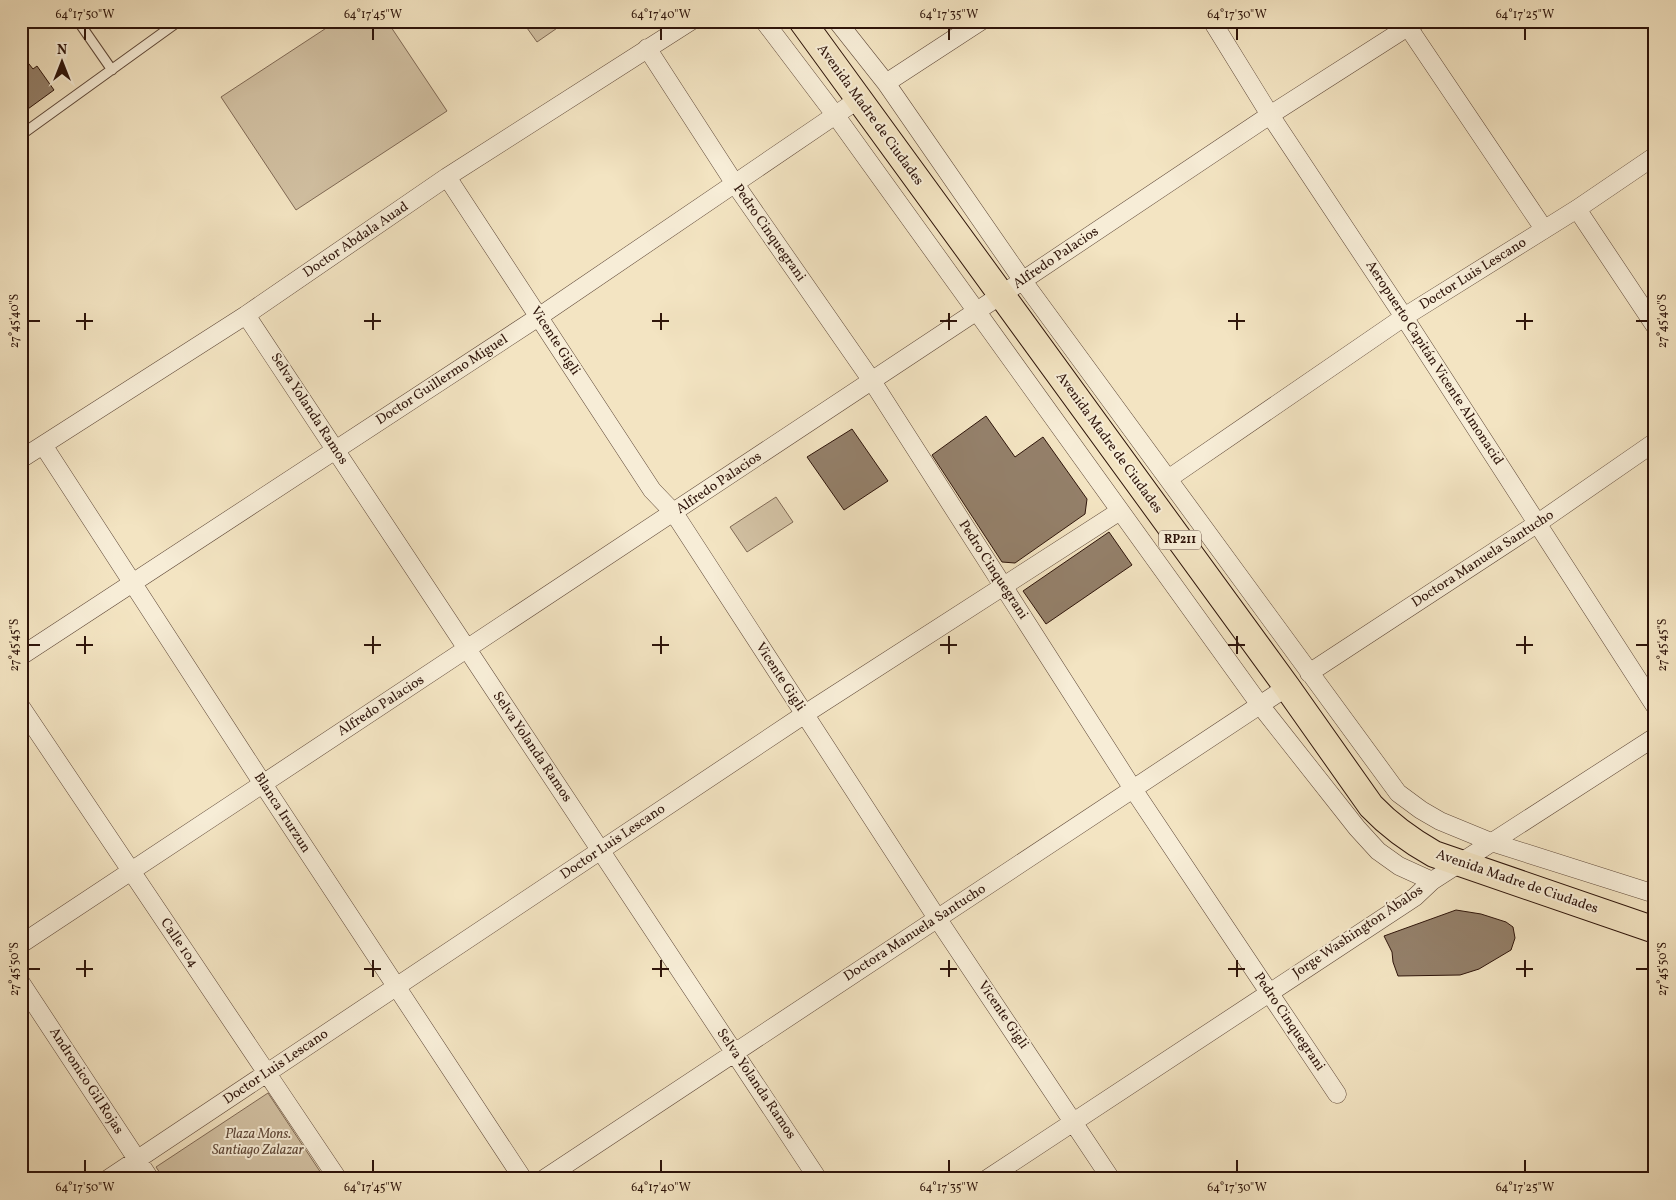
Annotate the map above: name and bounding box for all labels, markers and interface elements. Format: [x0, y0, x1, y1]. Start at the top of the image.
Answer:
text: 64°17'50"W [55, 7, 115, 23]
text: 64°17'45"W [344, 7, 402, 23]
text: 64°17'40"W [631, 7, 691, 23]
text: 64°17'35"W [920, 7, 978, 23]
text: 64°17'30"W [1207, 7, 1267, 23]
text: 64°17'25"W [1496, 7, 1554, 23]
north arrow [38, 38, 88, 88]
text: N [57, 41, 67, 60]
street label: Avenida Madre de Ciudades [812, 41, 928, 189]
street label: Pedro Cinquegrani [728, 180, 810, 286]
street label: Doctor Abdala Auad [299, 198, 413, 282]
street label: Alfredo Palacios [1009, 222, 1103, 294]
street label: Doctor Luis Lescano [1416, 233, 1530, 315]
street label: Aeropuerto Capitán Vicente Almonacid [1361, 257, 1507, 469]
text: 27°45'40"S [7, 294, 23, 348]
text: 27°45'40"S [1655, 294, 1671, 348]
street label: Vicente Gigli [526, 303, 584, 379]
street label: Doctor Guillermo Miguel [372, 330, 512, 430]
street label: Selva Yolanda Ramos [266, 349, 352, 469]
street label: Avenida Madre de Ciudades [1051, 369, 1167, 517]
street label: Alfredo Palacios [672, 447, 766, 519]
street label: Doctora Manuela Santucho [1408, 506, 1558, 612]
street label: Pedro Cinquegrani [954, 517, 1032, 623]
road number: RP211 [1159, 530, 1201, 550]
text: 27°45'45"S [7, 619, 23, 671]
text: 27°45'45"S [1655, 619, 1671, 671]
street label: Vicente Gigli [751, 639, 809, 715]
street label: Alfredo Palacios [334, 671, 428, 741]
street label: Selva Yolanda Ramos [488, 688, 576, 806]
street label: Blanca Irurzun [249, 769, 315, 857]
street label: Doctor Luis Lescano [557, 800, 669, 884]
street label: Avenida Madre de Ciudades [1433, 845, 1601, 919]
street label: Doctora Manuela Santucho [840, 880, 990, 986]
street label: Jorge Washington Ábalos [1289, 881, 1427, 983]
street label: Calle 104 [156, 915, 202, 971]
text: 27°45'50"S [7, 942, 23, 996]
text: 27°45'50"S [1655, 942, 1671, 996]
street label: Pedro Cinquegrani [1249, 969, 1329, 1075]
street label: Vicente Gigli [973, 977, 1033, 1053]
street label: Andronico Gil Rojas [44, 1024, 128, 1138]
street label: Doctor Luis Lescano [220, 1025, 332, 1109]
street label: Selva Yolanda Ramos [712, 1025, 800, 1143]
park label: Plaza Mons. Santiago Zalazar [212, 1125, 305, 1160]
text: 64°17'50"W [55, 1180, 115, 1196]
text: 64°17'45"W [344, 1180, 402, 1196]
text: 64°17'40"W [631, 1180, 691, 1196]
text: 64°17'35"W [920, 1180, 978, 1196]
text: 64°17'30"W [1207, 1180, 1267, 1196]
text: 64°17'25"W [1496, 1180, 1554, 1196]

